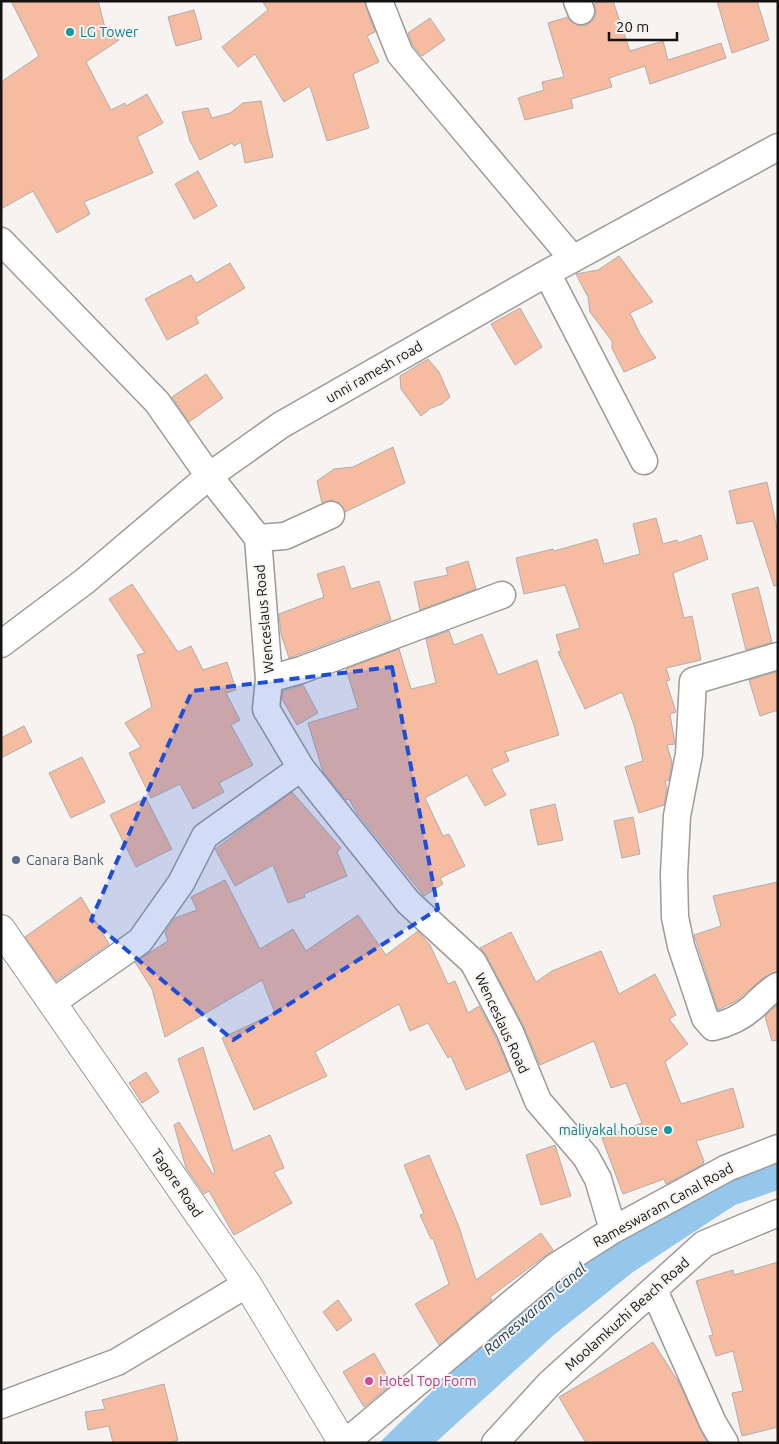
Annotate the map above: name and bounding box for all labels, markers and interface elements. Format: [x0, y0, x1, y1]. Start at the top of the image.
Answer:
scale bar [609, 10, 676, 42]
text: 20 m [616, 18, 649, 35]
place label: LG Tower [80, 24, 139, 40]
marker: LG Tower [64, 26, 76, 38]
street label: unni ramesh road [323, 338, 425, 406]
street label: Wenceslaus Road [251, 564, 277, 674]
place label: Canara Bank [26, 852, 104, 868]
marker: Canara Bank [10, 854, 22, 866]
street label: Wenceslaus Road [472, 970, 532, 1076]
place label: maliyakal house [559, 1122, 658, 1138]
marker: maliyakal house [662, 1124, 674, 1136]
street label: Tagore Road [148, 1146, 206, 1220]
street label: Rameswaram Canal Road [590, 1160, 736, 1250]
street label: Moolamkuzhi Beach Road [562, 1254, 692, 1374]
water label: Rameswaram Canal [480, 1259, 590, 1358]
place label: Hotel Top Form [379, 1373, 477, 1389]
marker: Hotel Top Form [363, 1375, 375, 1387]

